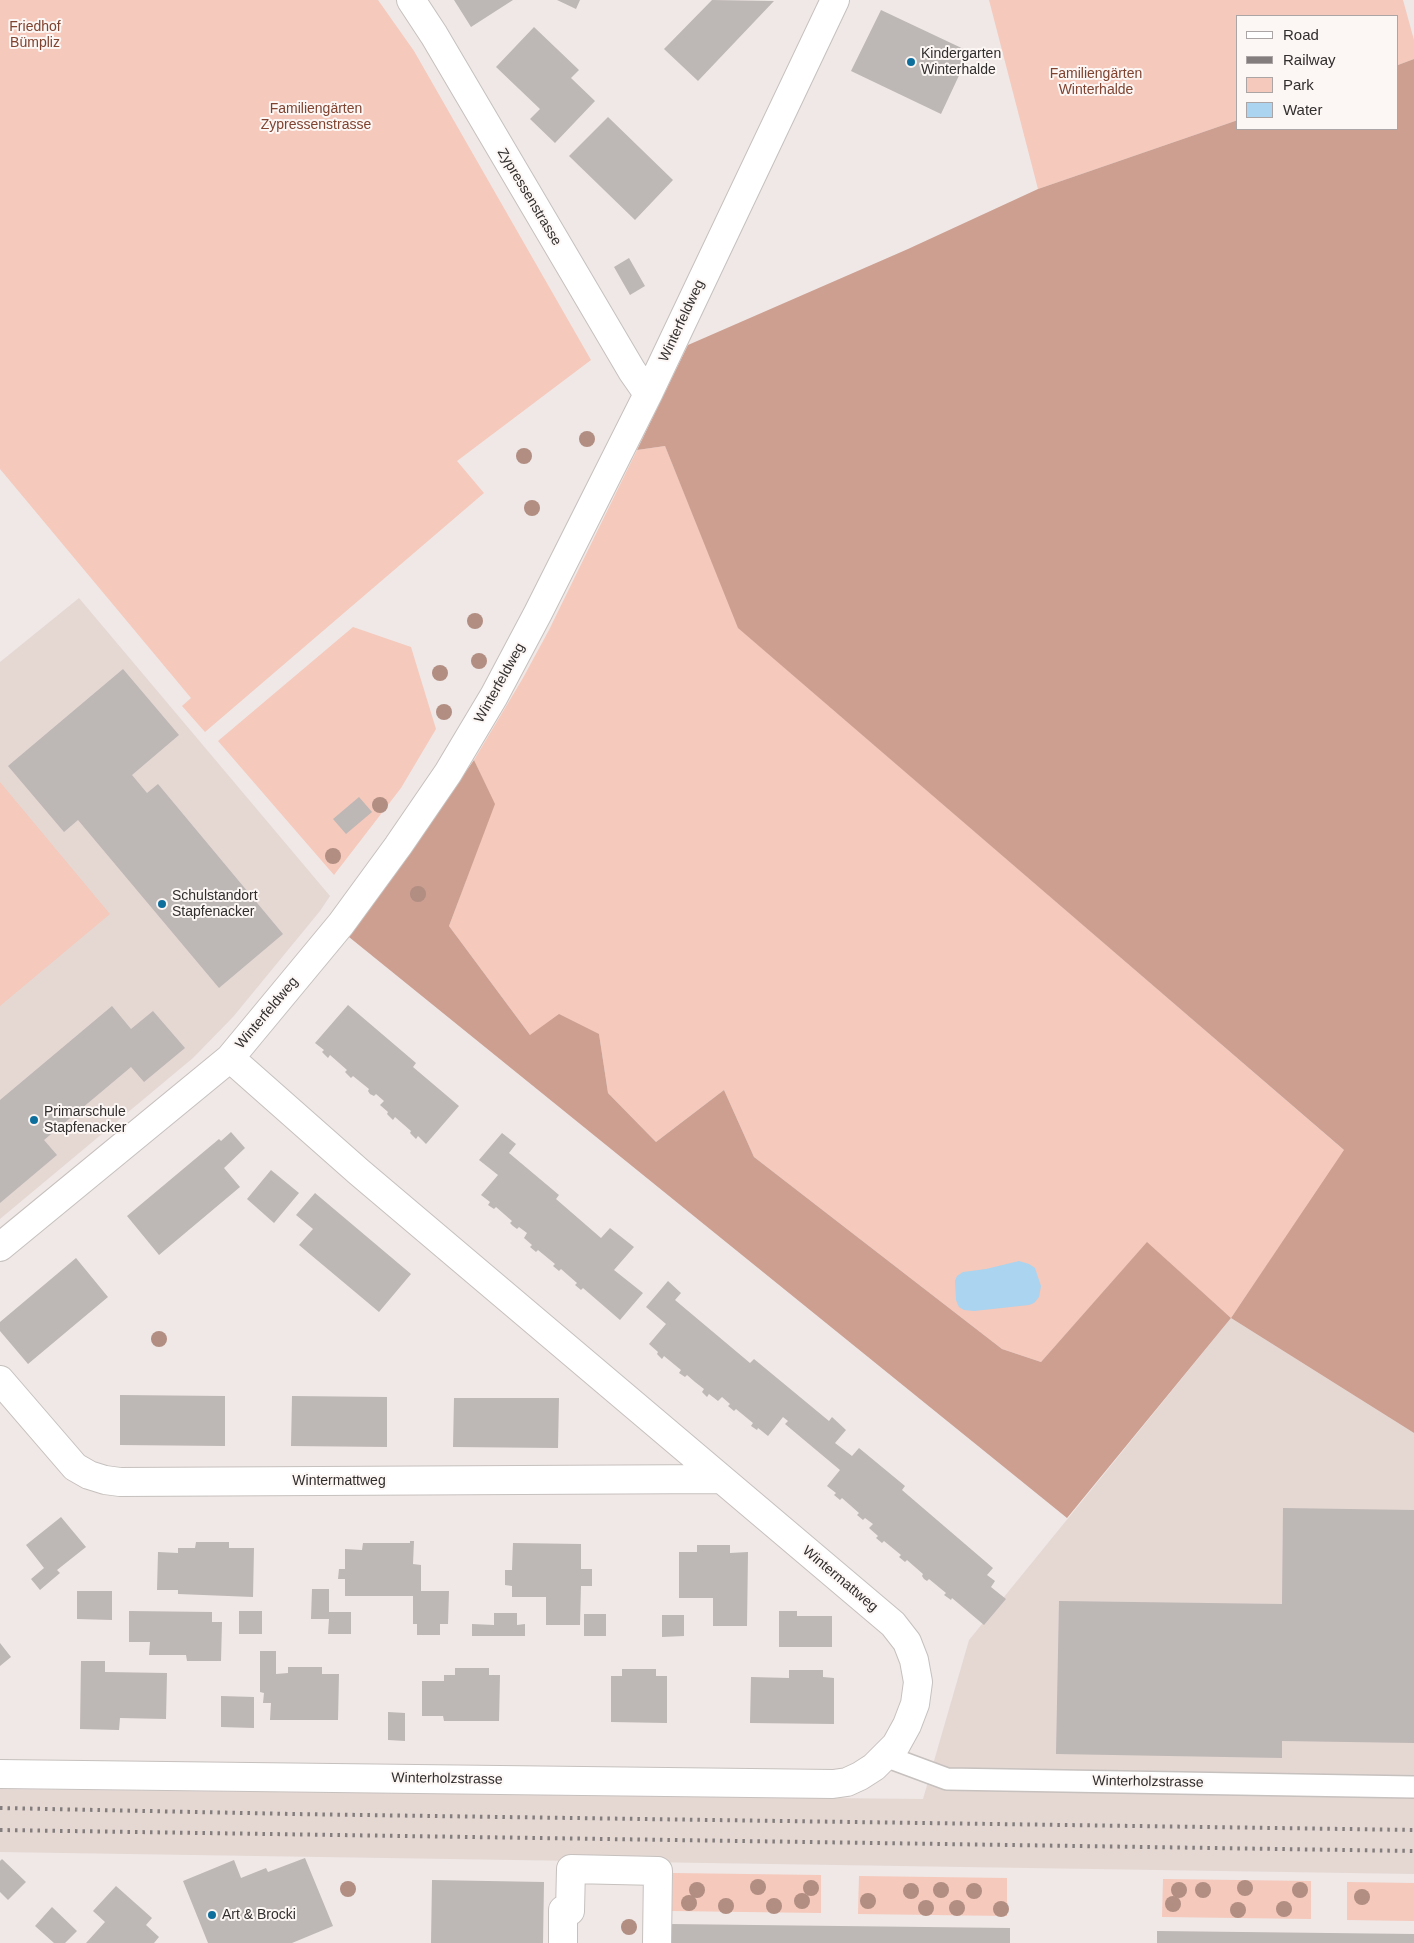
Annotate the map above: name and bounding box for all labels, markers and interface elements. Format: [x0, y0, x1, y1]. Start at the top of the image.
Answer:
legend [1236, 15, 1399, 130]
park label: Friedhof Bümpliz [9, 19, 61, 52]
text: Road [1283, 26, 1319, 43]
place label: Kindergarten Winterhalde [921, 46, 1001, 78]
text: Railway [1283, 51, 1336, 68]
marker: Kindergarten Winterhalde [905, 56, 917, 68]
park label: Familiengärten Winterhalde [1050, 66, 1142, 98]
text: Park [1283, 76, 1314, 93]
park label: Familiengärten Zypressenstrasse [261, 101, 371, 134]
text: Water [1283, 101, 1322, 118]
street label: Zypressenstrasse [493, 145, 565, 249]
street label: Winterfeldweg [656, 277, 708, 365]
street label: Winterfeldweg [471, 640, 529, 726]
place label: Schulstandort Stapfenacker [172, 888, 258, 920]
marker: Schulstandort Stapfenacker [156, 898, 168, 910]
street label: Winterfeldweg [232, 974, 302, 1052]
place label: Primarschule Stapfenacker [44, 1104, 126, 1136]
marker: Primarschule Stapfenacker [28, 1114, 40, 1126]
street label: Wintermattweg [292, 1473, 386, 1489]
street label: Wintermattweg [799, 1543, 881, 1615]
street label: Winterholzstrasse [391, 1770, 503, 1788]
street label: Winterholzstrasse [1092, 1773, 1204, 1791]
place label: Art & Brocki [222, 1907, 296, 1923]
marker: Art & Brocki [206, 1909, 218, 1921]

